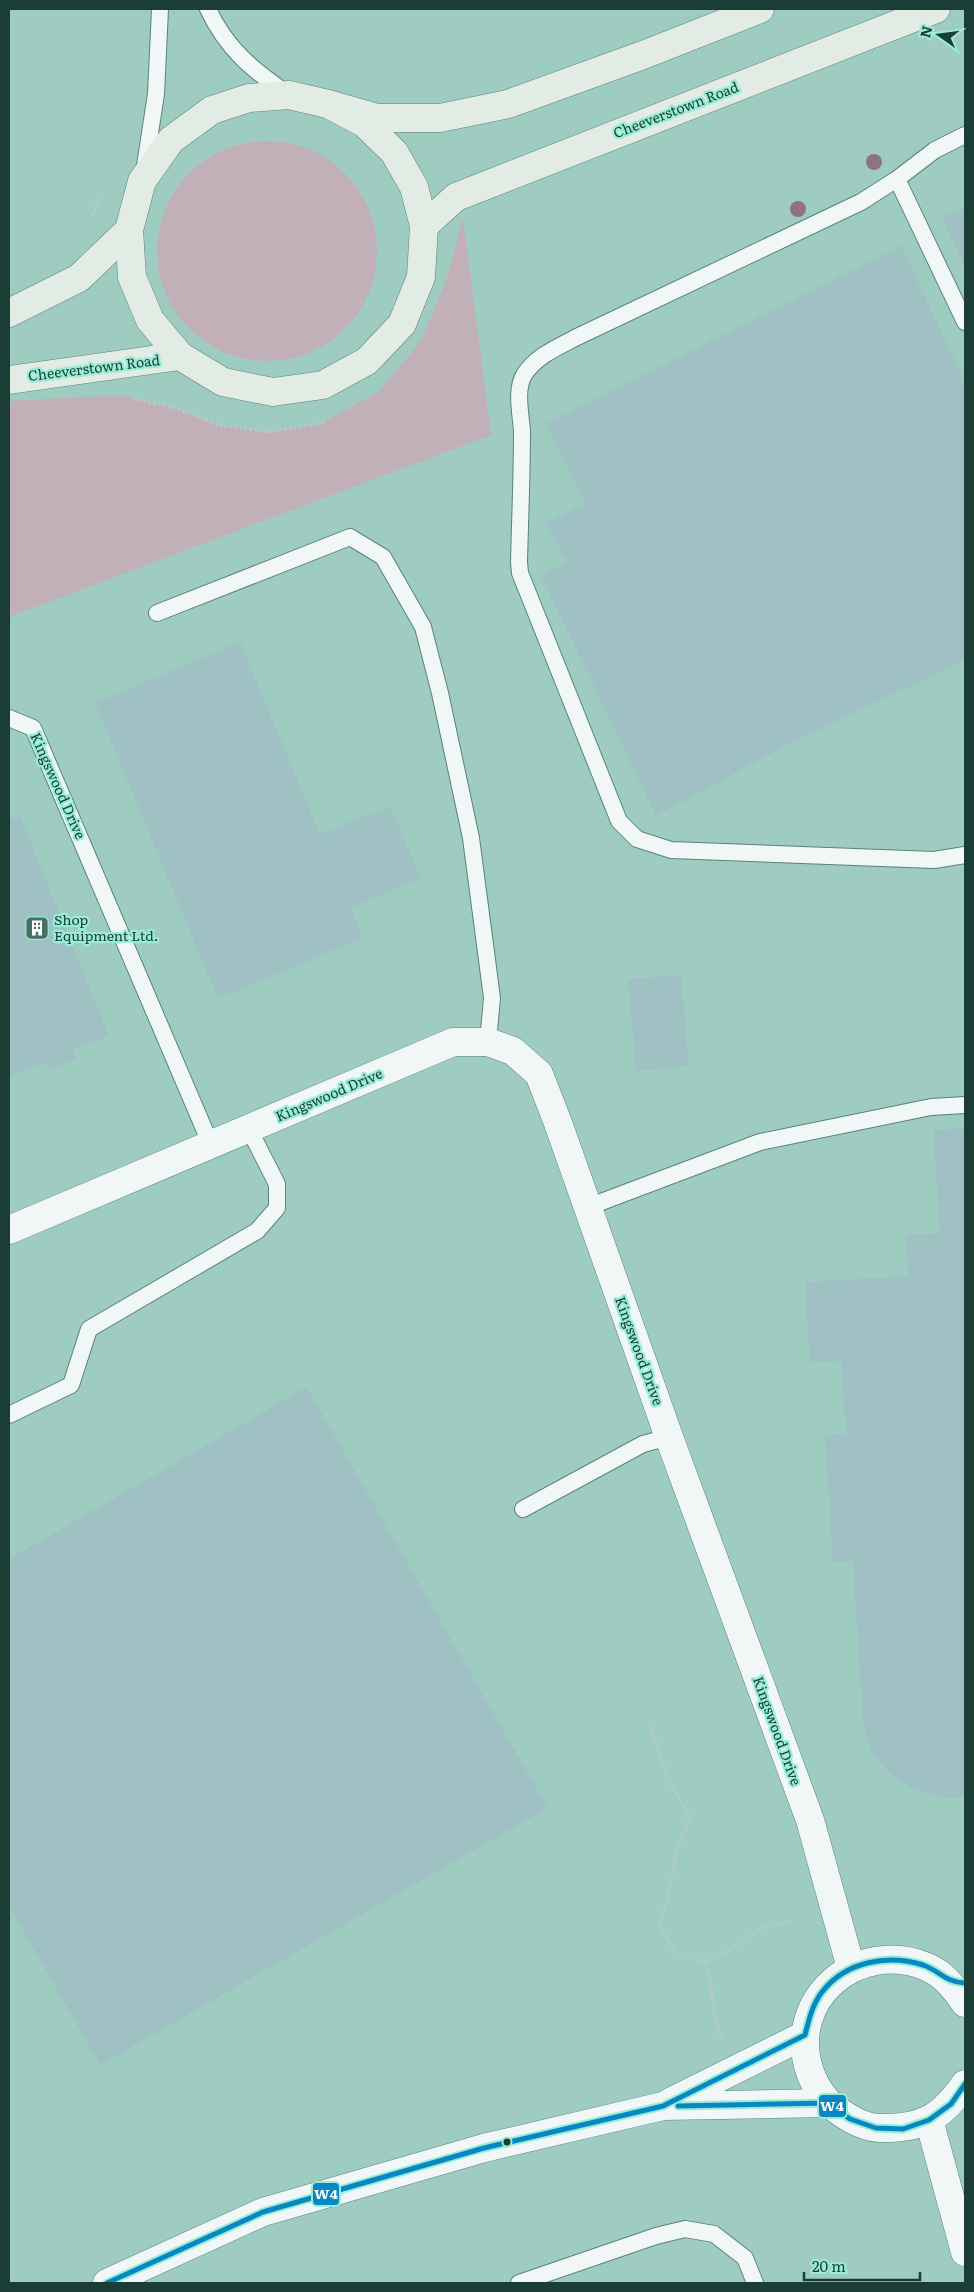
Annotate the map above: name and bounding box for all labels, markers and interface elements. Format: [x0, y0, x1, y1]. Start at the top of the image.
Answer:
north arrow [914, 10, 964, 60]
text: N [914, 23, 937, 40]
street label: Cheeverstown Road [610, 76, 742, 142]
street label: Cheeverstown Road [27, 349, 161, 385]
street label: Kingswood Drive [26, 729, 91, 842]
place label: Shop Equipment Ltd. [54, 909, 158, 945]
building icon: Shop Equipment Ltd. [24, 915, 50, 941]
street label: Kingswood Drive [272, 1062, 385, 1126]
street label: Kingswood Drive [611, 1293, 669, 1408]
street label: Kingswood Drive [749, 1673, 807, 1788]
line badge: W4 [818, 2094, 847, 2118]
text: W4 [820, 2095, 845, 2115]
unlabelled marker [502, 2137, 512, 2147]
line badge: W4 [312, 2182, 340, 2206]
text: W4 [314, 2183, 339, 2203]
scale bar [804, 2250, 920, 2282]
text: 20 m [812, 2254, 846, 2277]

